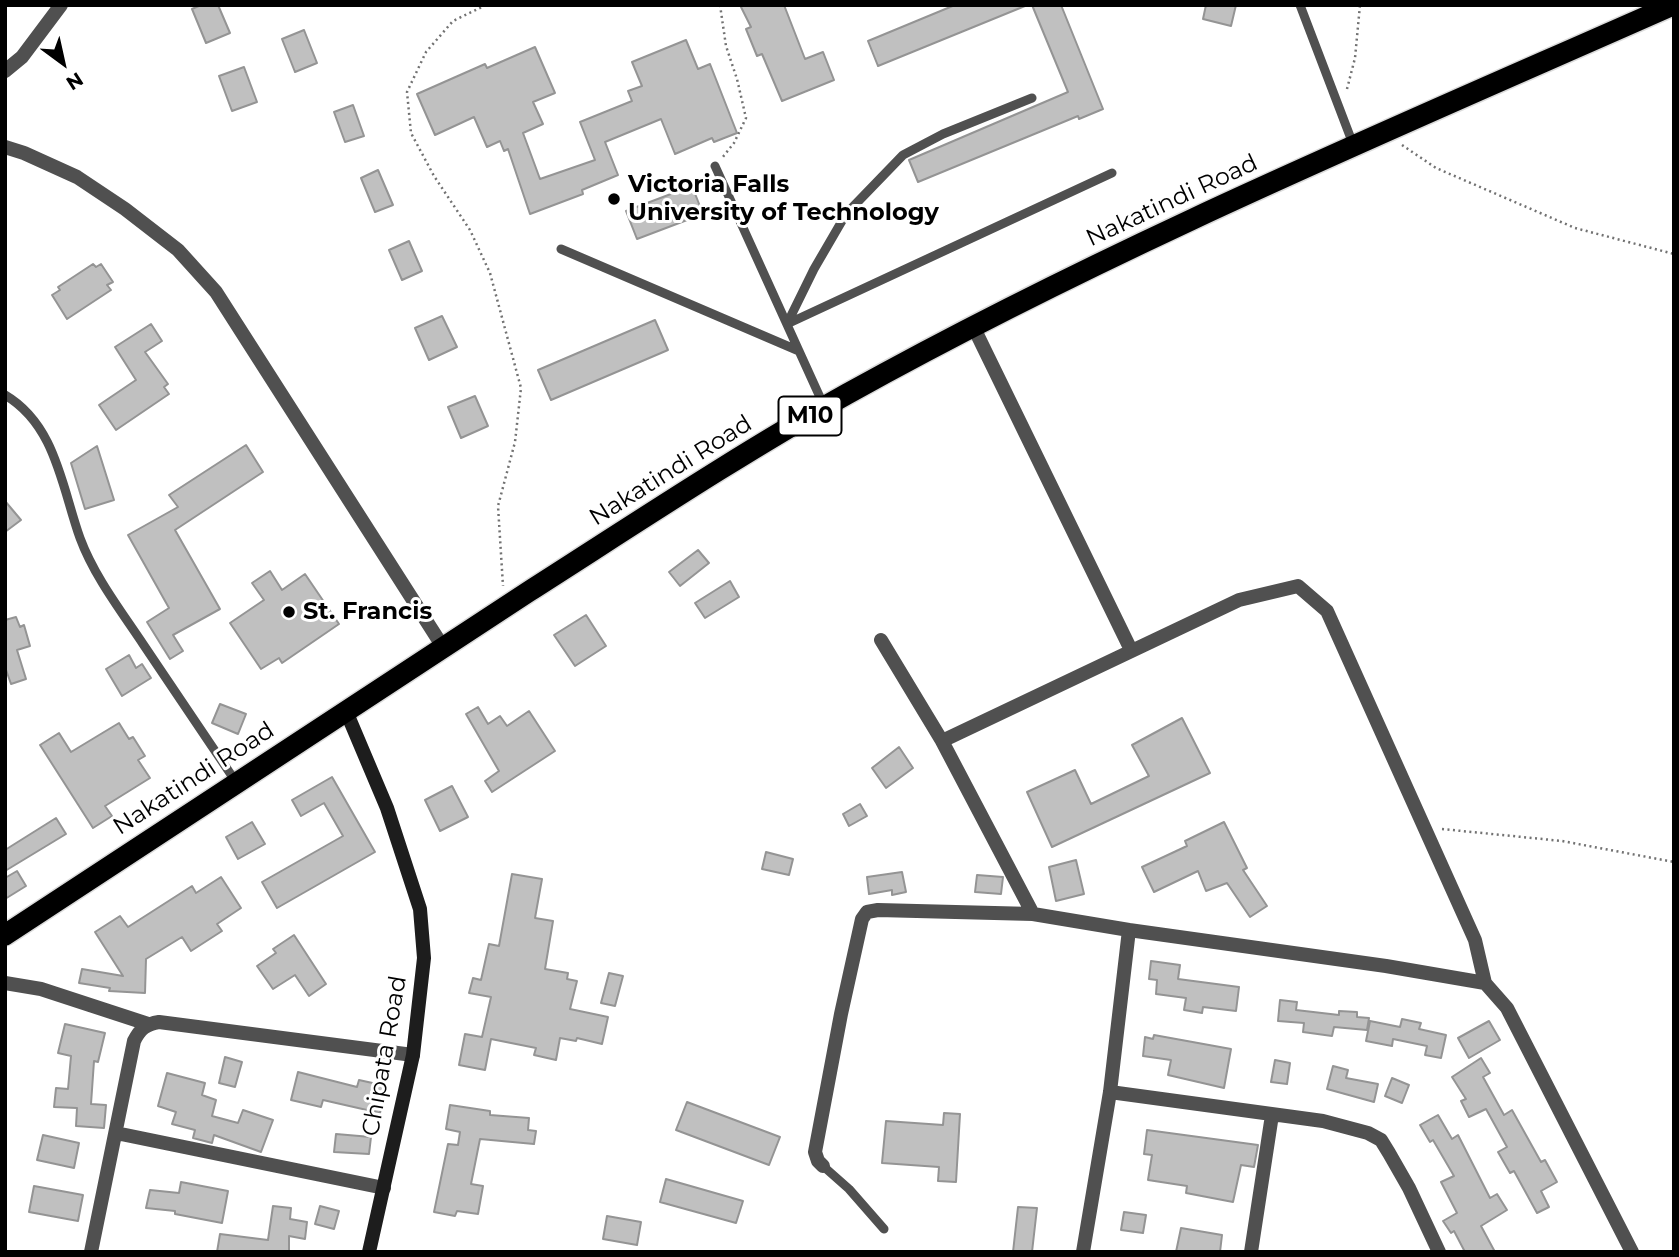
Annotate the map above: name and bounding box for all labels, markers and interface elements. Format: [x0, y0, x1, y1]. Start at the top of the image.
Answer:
north arrow [28, 28, 98, 98]
text: N [62, 67, 87, 95]
street label: Nakatindi Road [1082, 149, 1262, 253]
place label: Victoria Falls University of Technology [628, 171, 939, 227]
marker: Victoria Falls University of Technology [606, 191, 622, 207]
road number: M10 [778, 396, 842, 436]
street label: Nakatindi Road [584, 409, 758, 533]
place label: St. Francis [303, 598, 432, 626]
marker: St. Francis [281, 604, 297, 620]
street label: Nakatindi Road [108, 716, 280, 842]
street label: Chipata Road [357, 973, 413, 1139]

